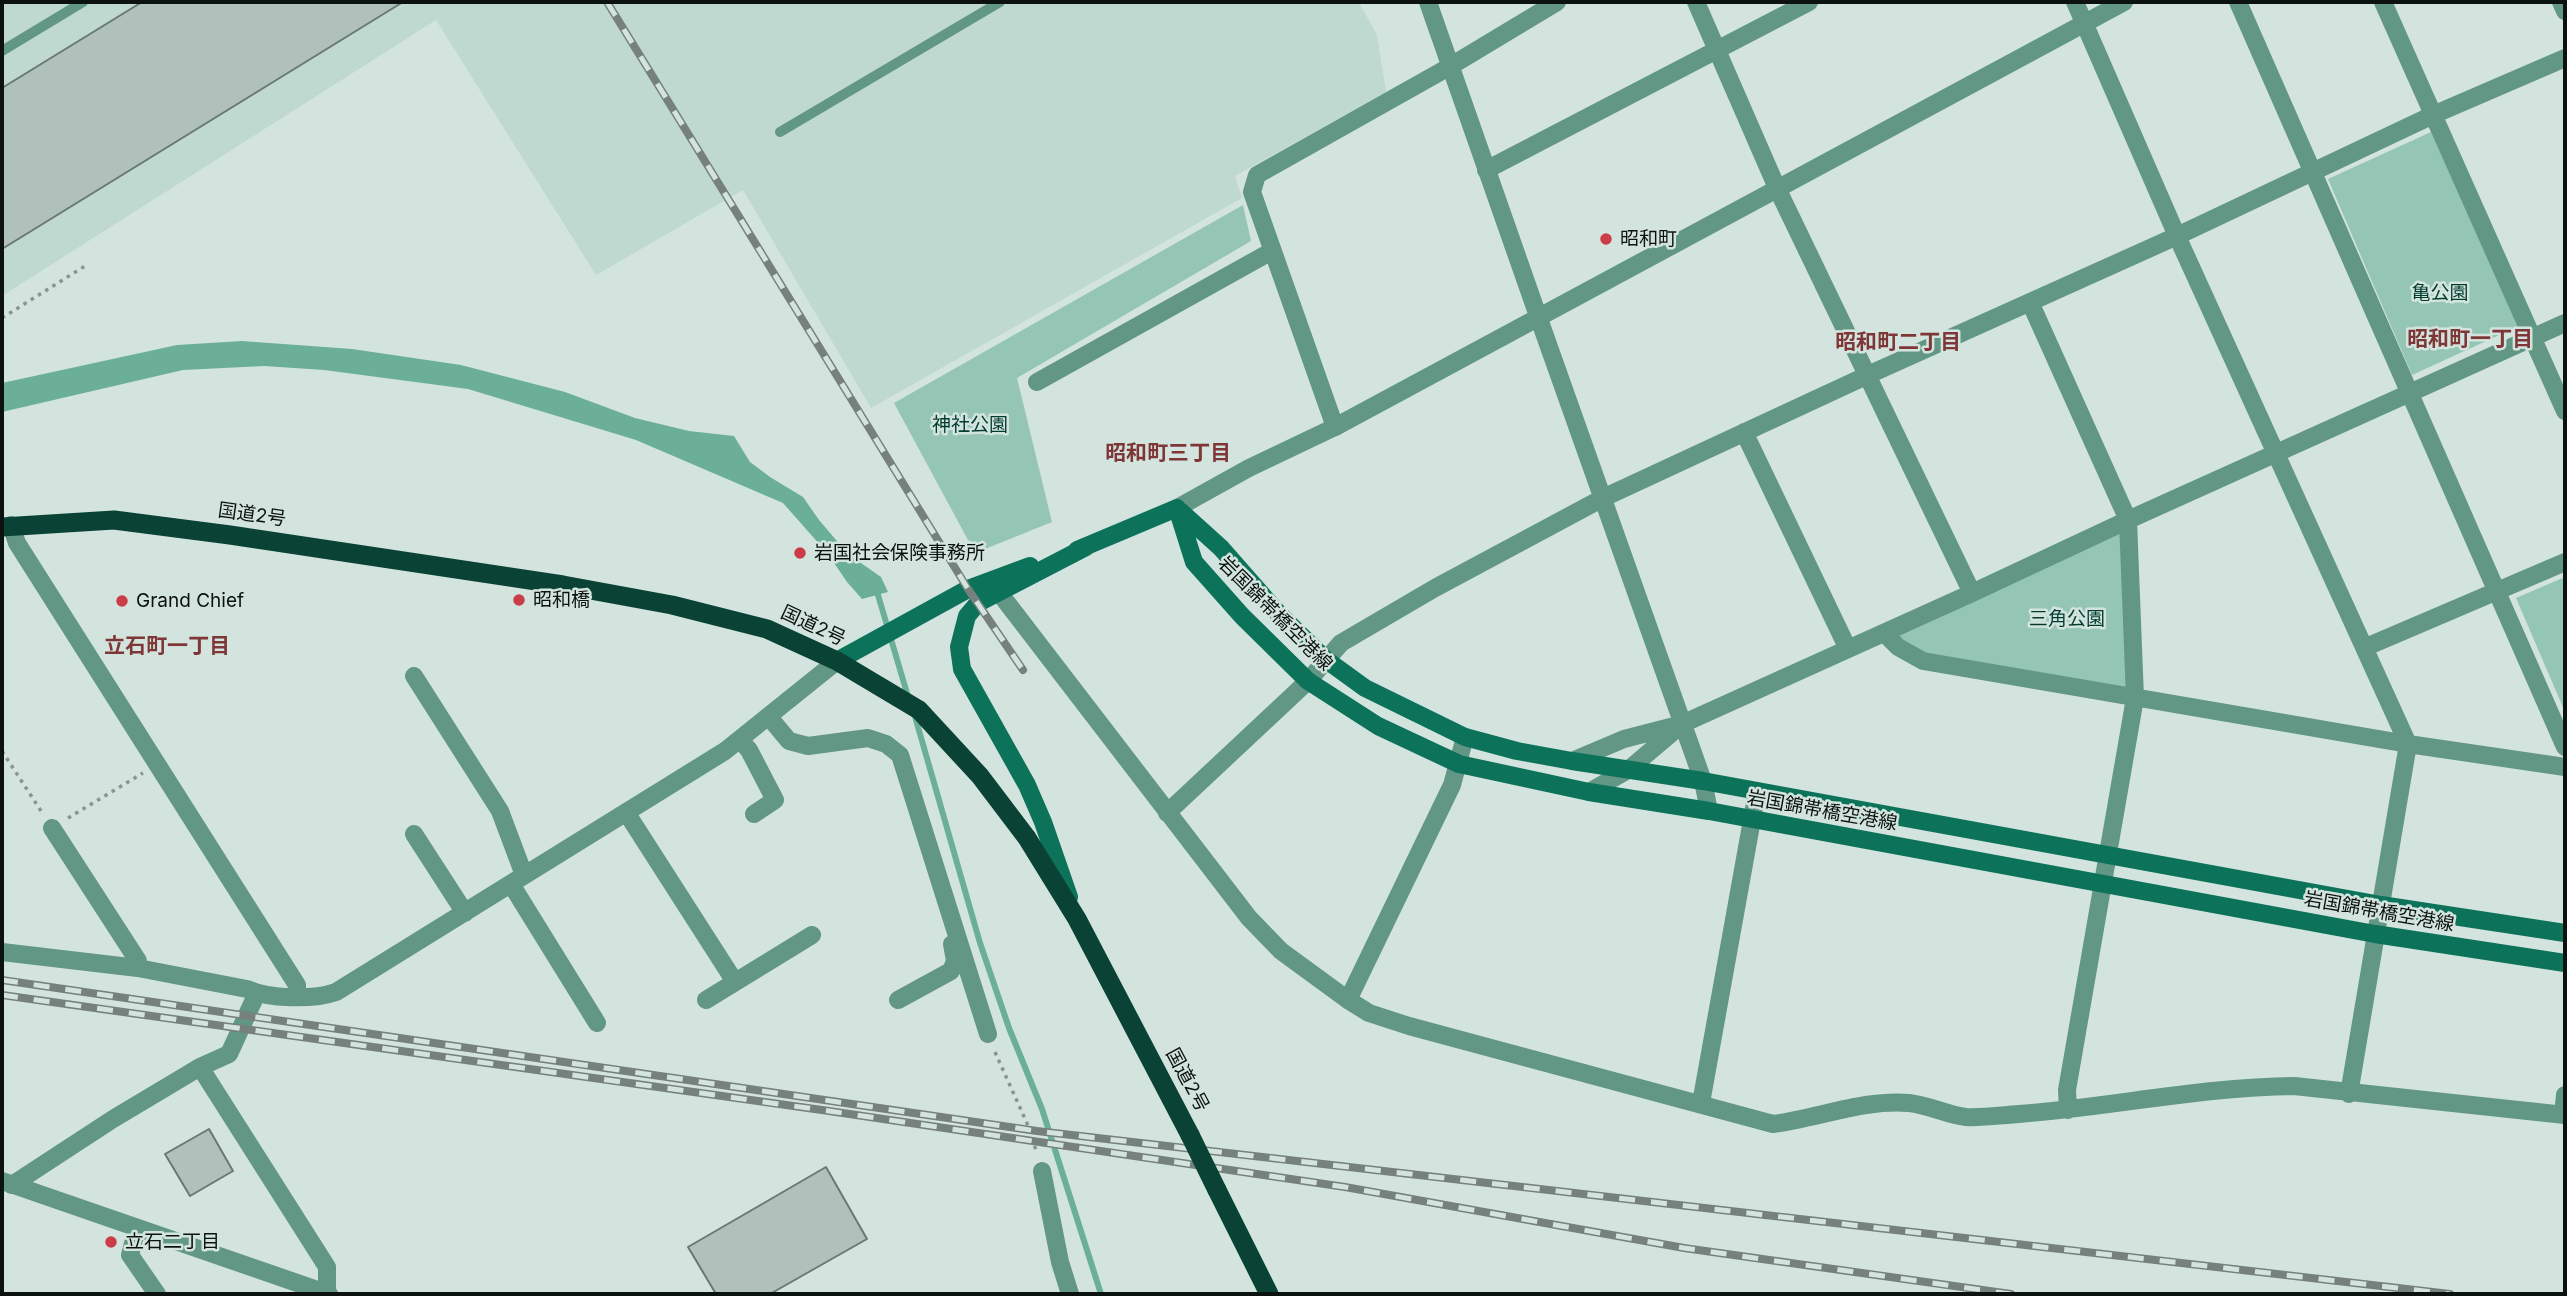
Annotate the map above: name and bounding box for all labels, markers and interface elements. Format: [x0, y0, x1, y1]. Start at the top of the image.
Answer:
place label: 昭和町 [1620, 228, 1677, 250]
marker: 昭和町 [1598, 231, 1614, 247]
park label: 亀公園 [2412, 282, 2468, 304]
district label: 昭和町一丁目 [2407, 327, 2533, 353]
district label: 昭和町二丁目 [1835, 330, 1961, 356]
park label: 神社公園 [932, 414, 1008, 436]
district label: 昭和町三丁目 [1105, 441, 1231, 467]
street label: 国道2号 [216, 499, 288, 531]
place label: 岩国社会保険事務所 [814, 542, 985, 564]
marker: 岩国社会保険事務所 [792, 545, 808, 561]
street label: 岩国錦帯橋空港線 [1213, 552, 1337, 676]
place label: 昭和橋 [533, 589, 590, 611]
place label: Grand Chief [136, 590, 244, 612]
marker: 昭和橋 [511, 592, 527, 608]
marker: Grand Chief [114, 593, 130, 609]
street label: 国道2号 [777, 601, 849, 651]
park label: 三角公園 [2029, 608, 2105, 630]
district label: 立石町一丁目 [104, 634, 230, 660]
street label: 岩国錦帯橋空港線 [1745, 787, 1899, 835]
street label: 岩国錦帯橋空港線 [2302, 888, 2456, 936]
street label: 国道2号 [1161, 1044, 1213, 1116]
place label: 立石二丁目 [125, 1231, 220, 1253]
marker: 立石二丁目 [103, 1234, 119, 1250]

